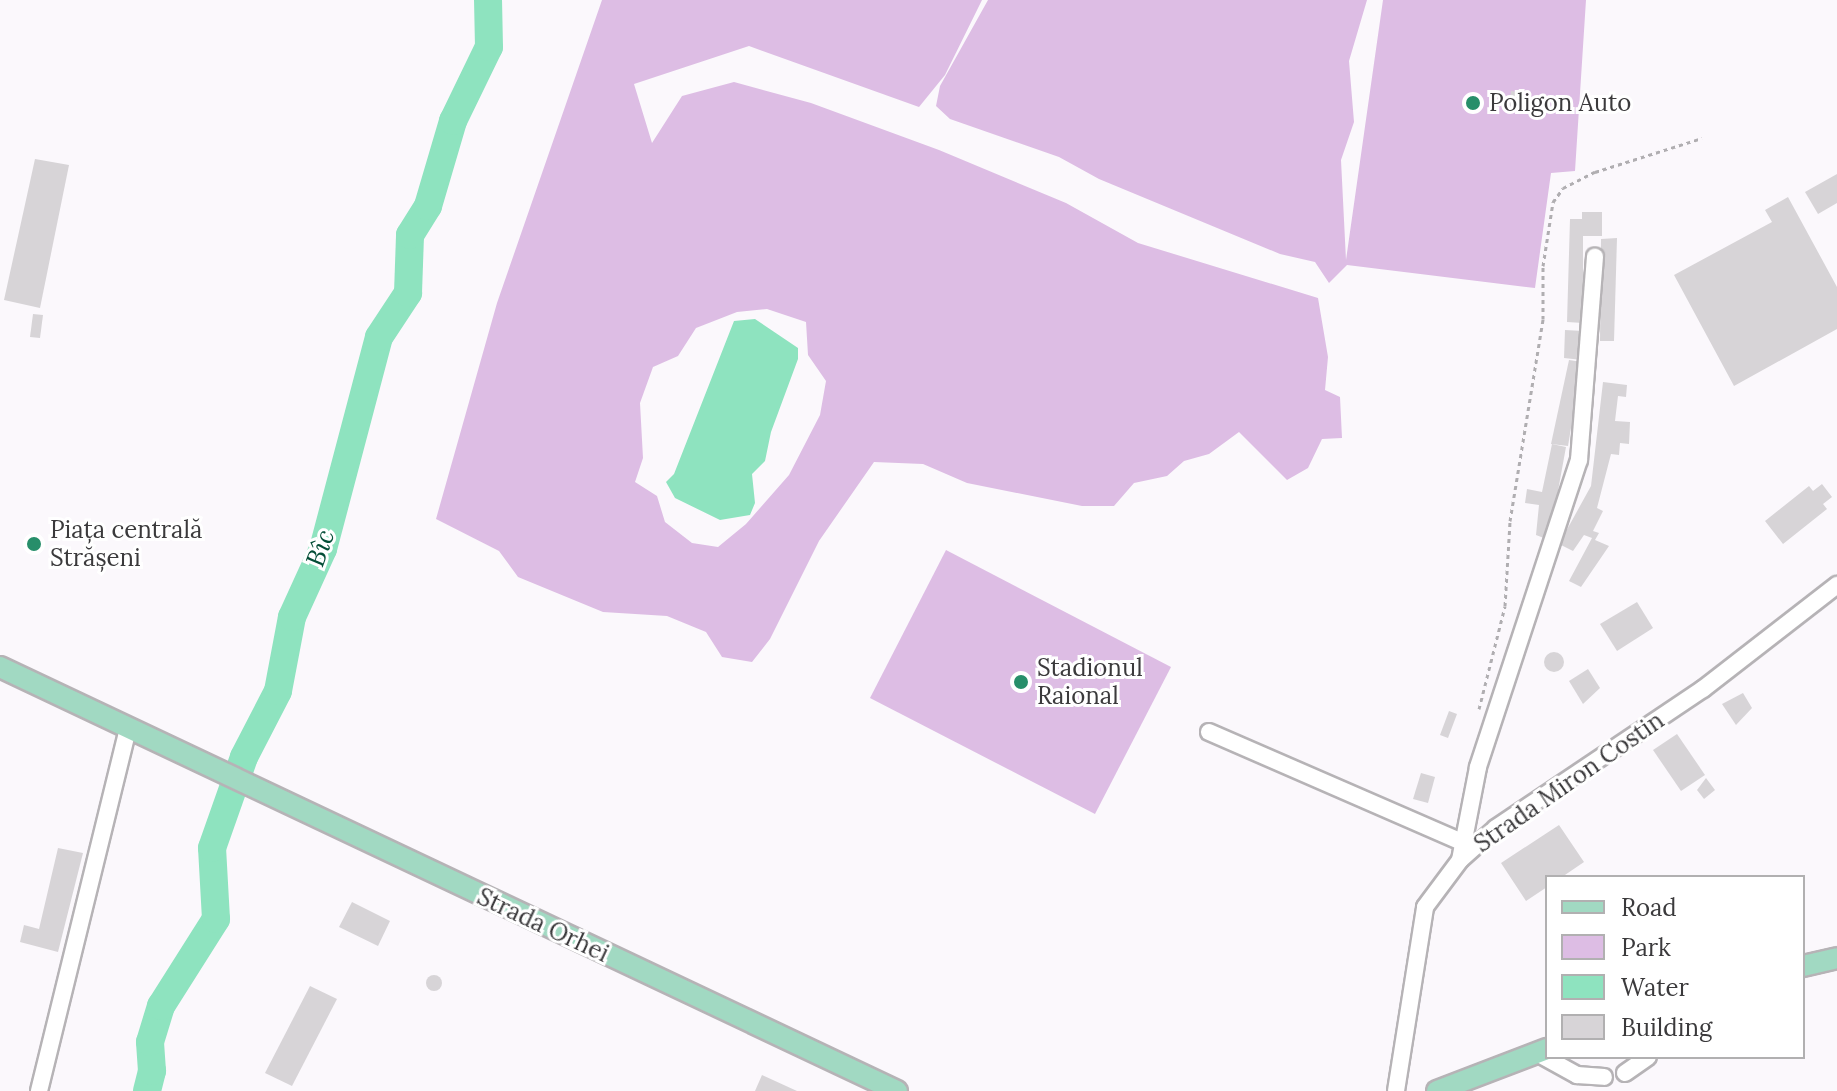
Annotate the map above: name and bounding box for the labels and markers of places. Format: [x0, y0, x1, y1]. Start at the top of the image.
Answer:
place label: Poligon Auto [1489, 89, 1631, 117]
marker: Poligon Auto [1464, 94, 1482, 112]
place label: Piața centrală Strășeni [50, 516, 202, 572]
marker: Piața centrală Strășeni [25, 535, 43, 553]
place label: Stadionul Raional [1037, 654, 1143, 710]
marker: Stadionul Raional [1012, 673, 1030, 691]

